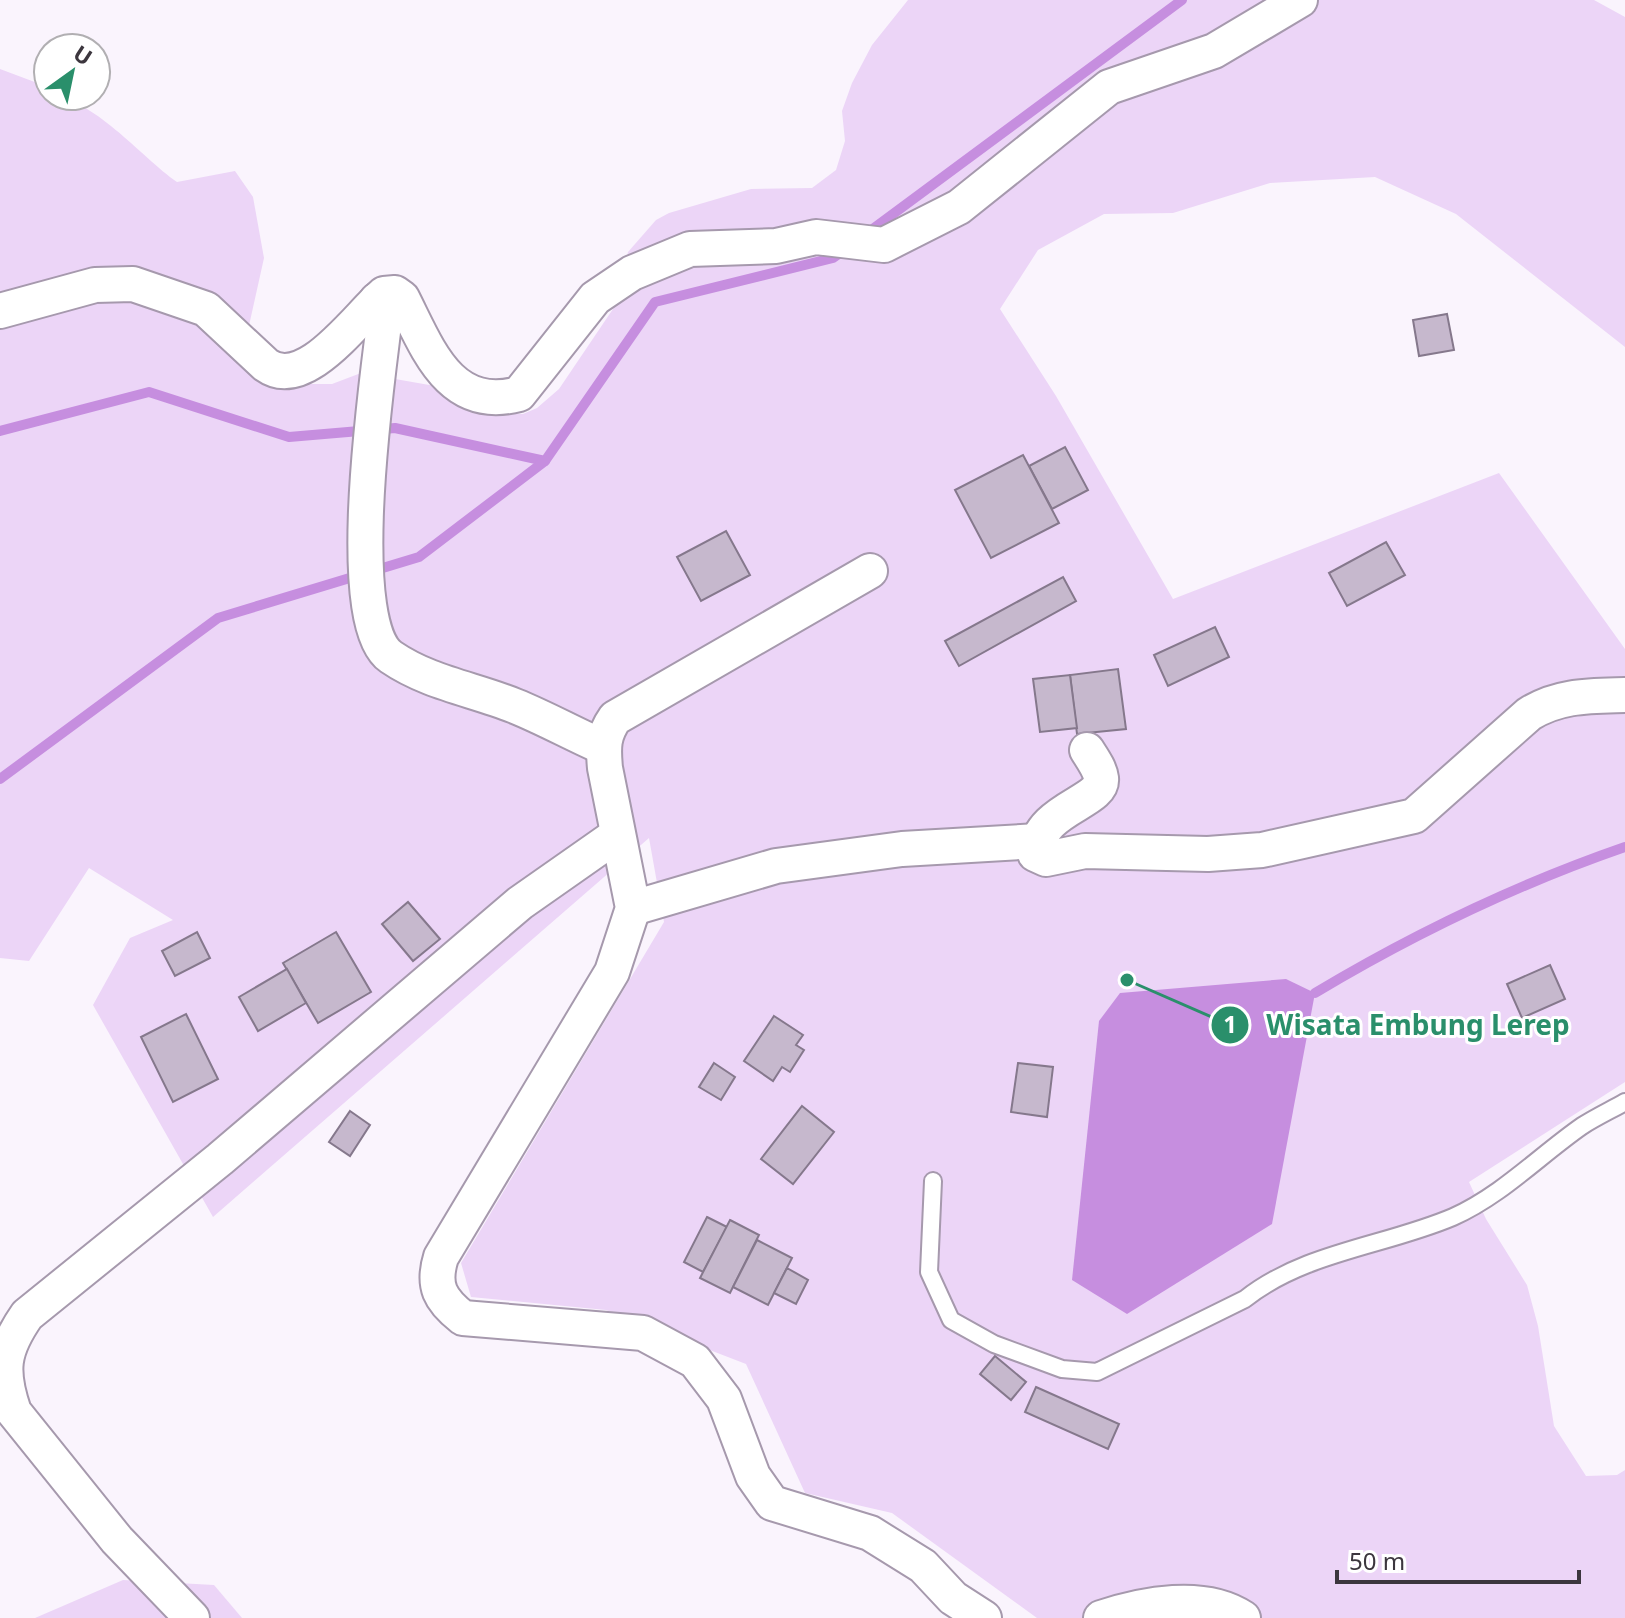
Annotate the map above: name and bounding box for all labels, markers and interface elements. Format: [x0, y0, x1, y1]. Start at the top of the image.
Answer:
north arrow [32, 32, 112, 112]
text: U [68, 37, 99, 71]
callout: Wisata Embung Lerep [1210, 999, 1585, 1051]
text: Wisata Embung Lerep [1266, 1005, 1570, 1043]
text: 1 [1223, 1007, 1237, 1040]
scale bar [1337, 1534, 1579, 1584]
text: 50 m [1349, 1544, 1405, 1577]

